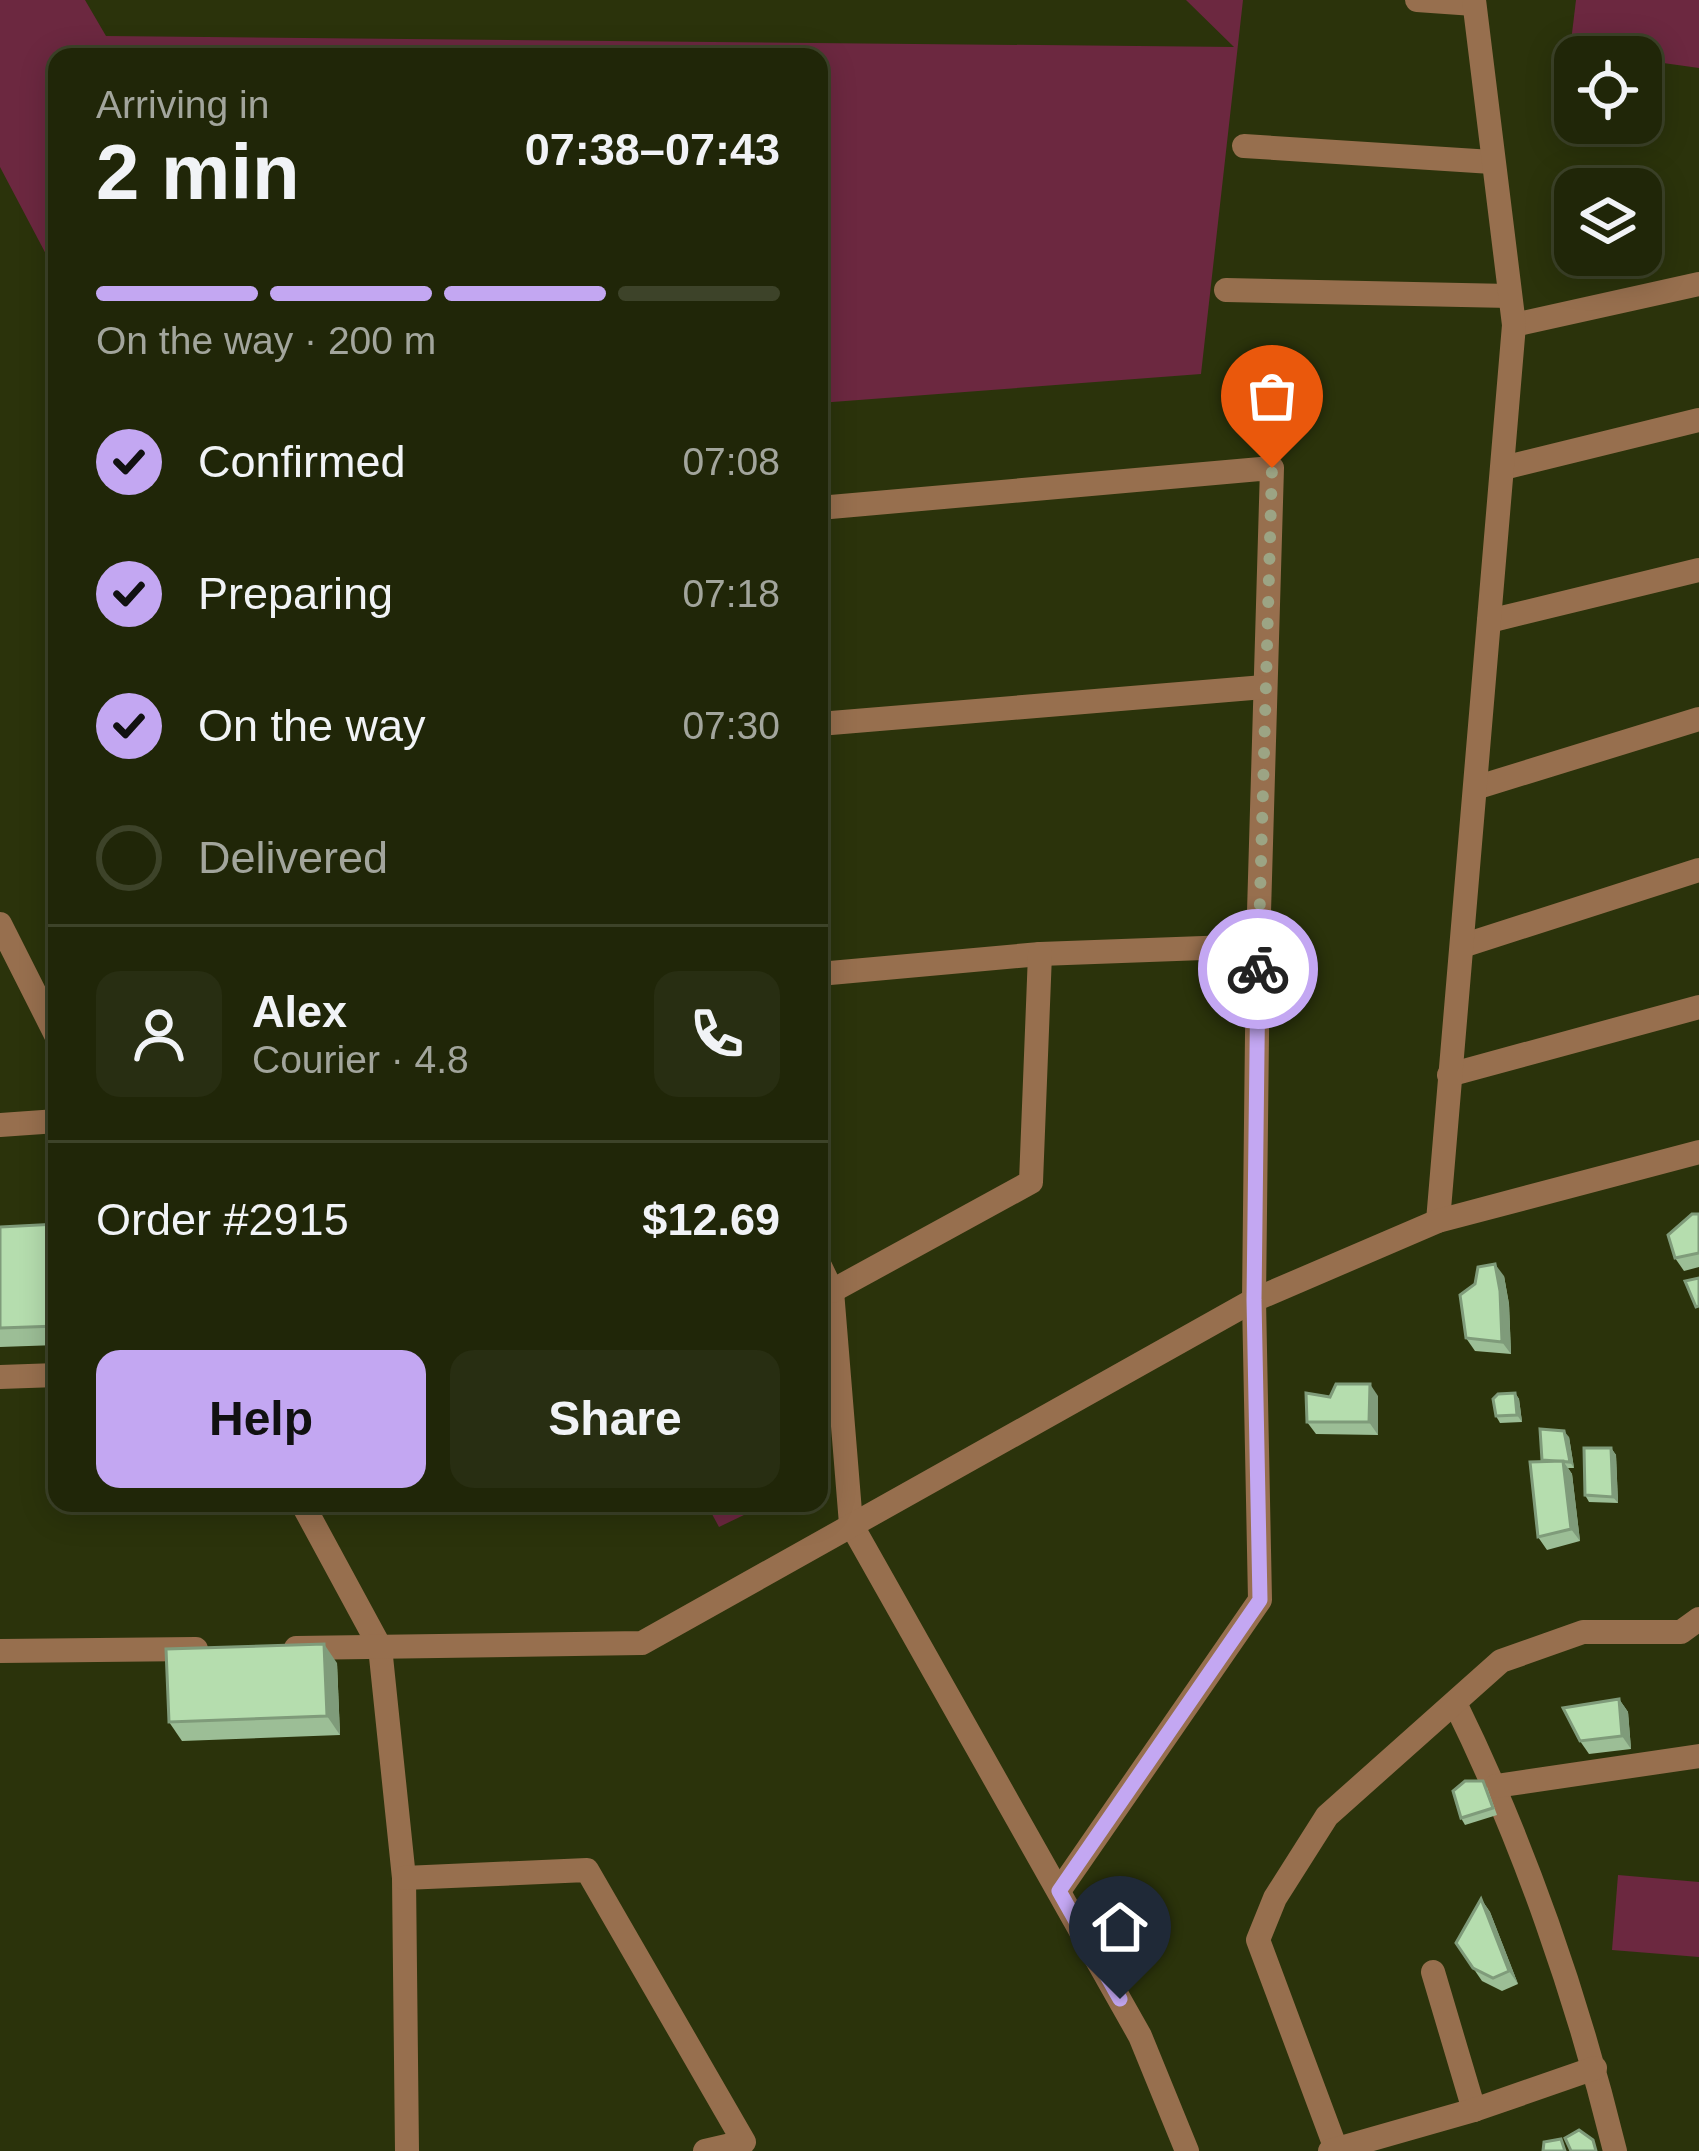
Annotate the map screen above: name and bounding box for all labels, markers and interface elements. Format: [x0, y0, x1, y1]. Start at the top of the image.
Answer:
map controls [1554, 36, 1662, 276]
button: locate [1554, 36, 1662, 144]
text: Arriving in [96, 83, 269, 126]
text: 07:38–07:43 [525, 124, 780, 175]
text: 2 min [96, 128, 300, 216]
button: layers [1554, 168, 1662, 276]
text: On the way · 200 m [96, 319, 436, 362]
pin [1221, 345, 1323, 468]
icon: bag [1239, 363, 1305, 429]
icon: check [96, 429, 162, 495]
text: Confirmed [198, 436, 406, 487]
text: 07:08 [682, 440, 780, 483]
icon: check [96, 561, 162, 627]
text: Preparing [198, 568, 393, 619]
text: 07:18 [682, 572, 780, 615]
icon: check [96, 693, 162, 759]
text: On the way [198, 700, 426, 751]
text: 07:30 [682, 704, 780, 747]
text: Delivered [198, 832, 388, 883]
courier [1198, 909, 1318, 1029]
icon: bike [1225, 936, 1291, 1002]
button: person [96, 971, 222, 1097]
button: phone [654, 971, 780, 1097]
text: Alex [252, 986, 347, 1037]
text: Courier · 4.8 [252, 1038, 469, 1081]
text: Order #2915 [96, 1194, 349, 1245]
text: $12.69 [642, 1194, 780, 1245]
button: Help [96, 1350, 426, 1488]
button: Share [450, 1350, 780, 1488]
pin [1069, 1876, 1171, 1999]
icon: home [1087, 1894, 1153, 1960]

